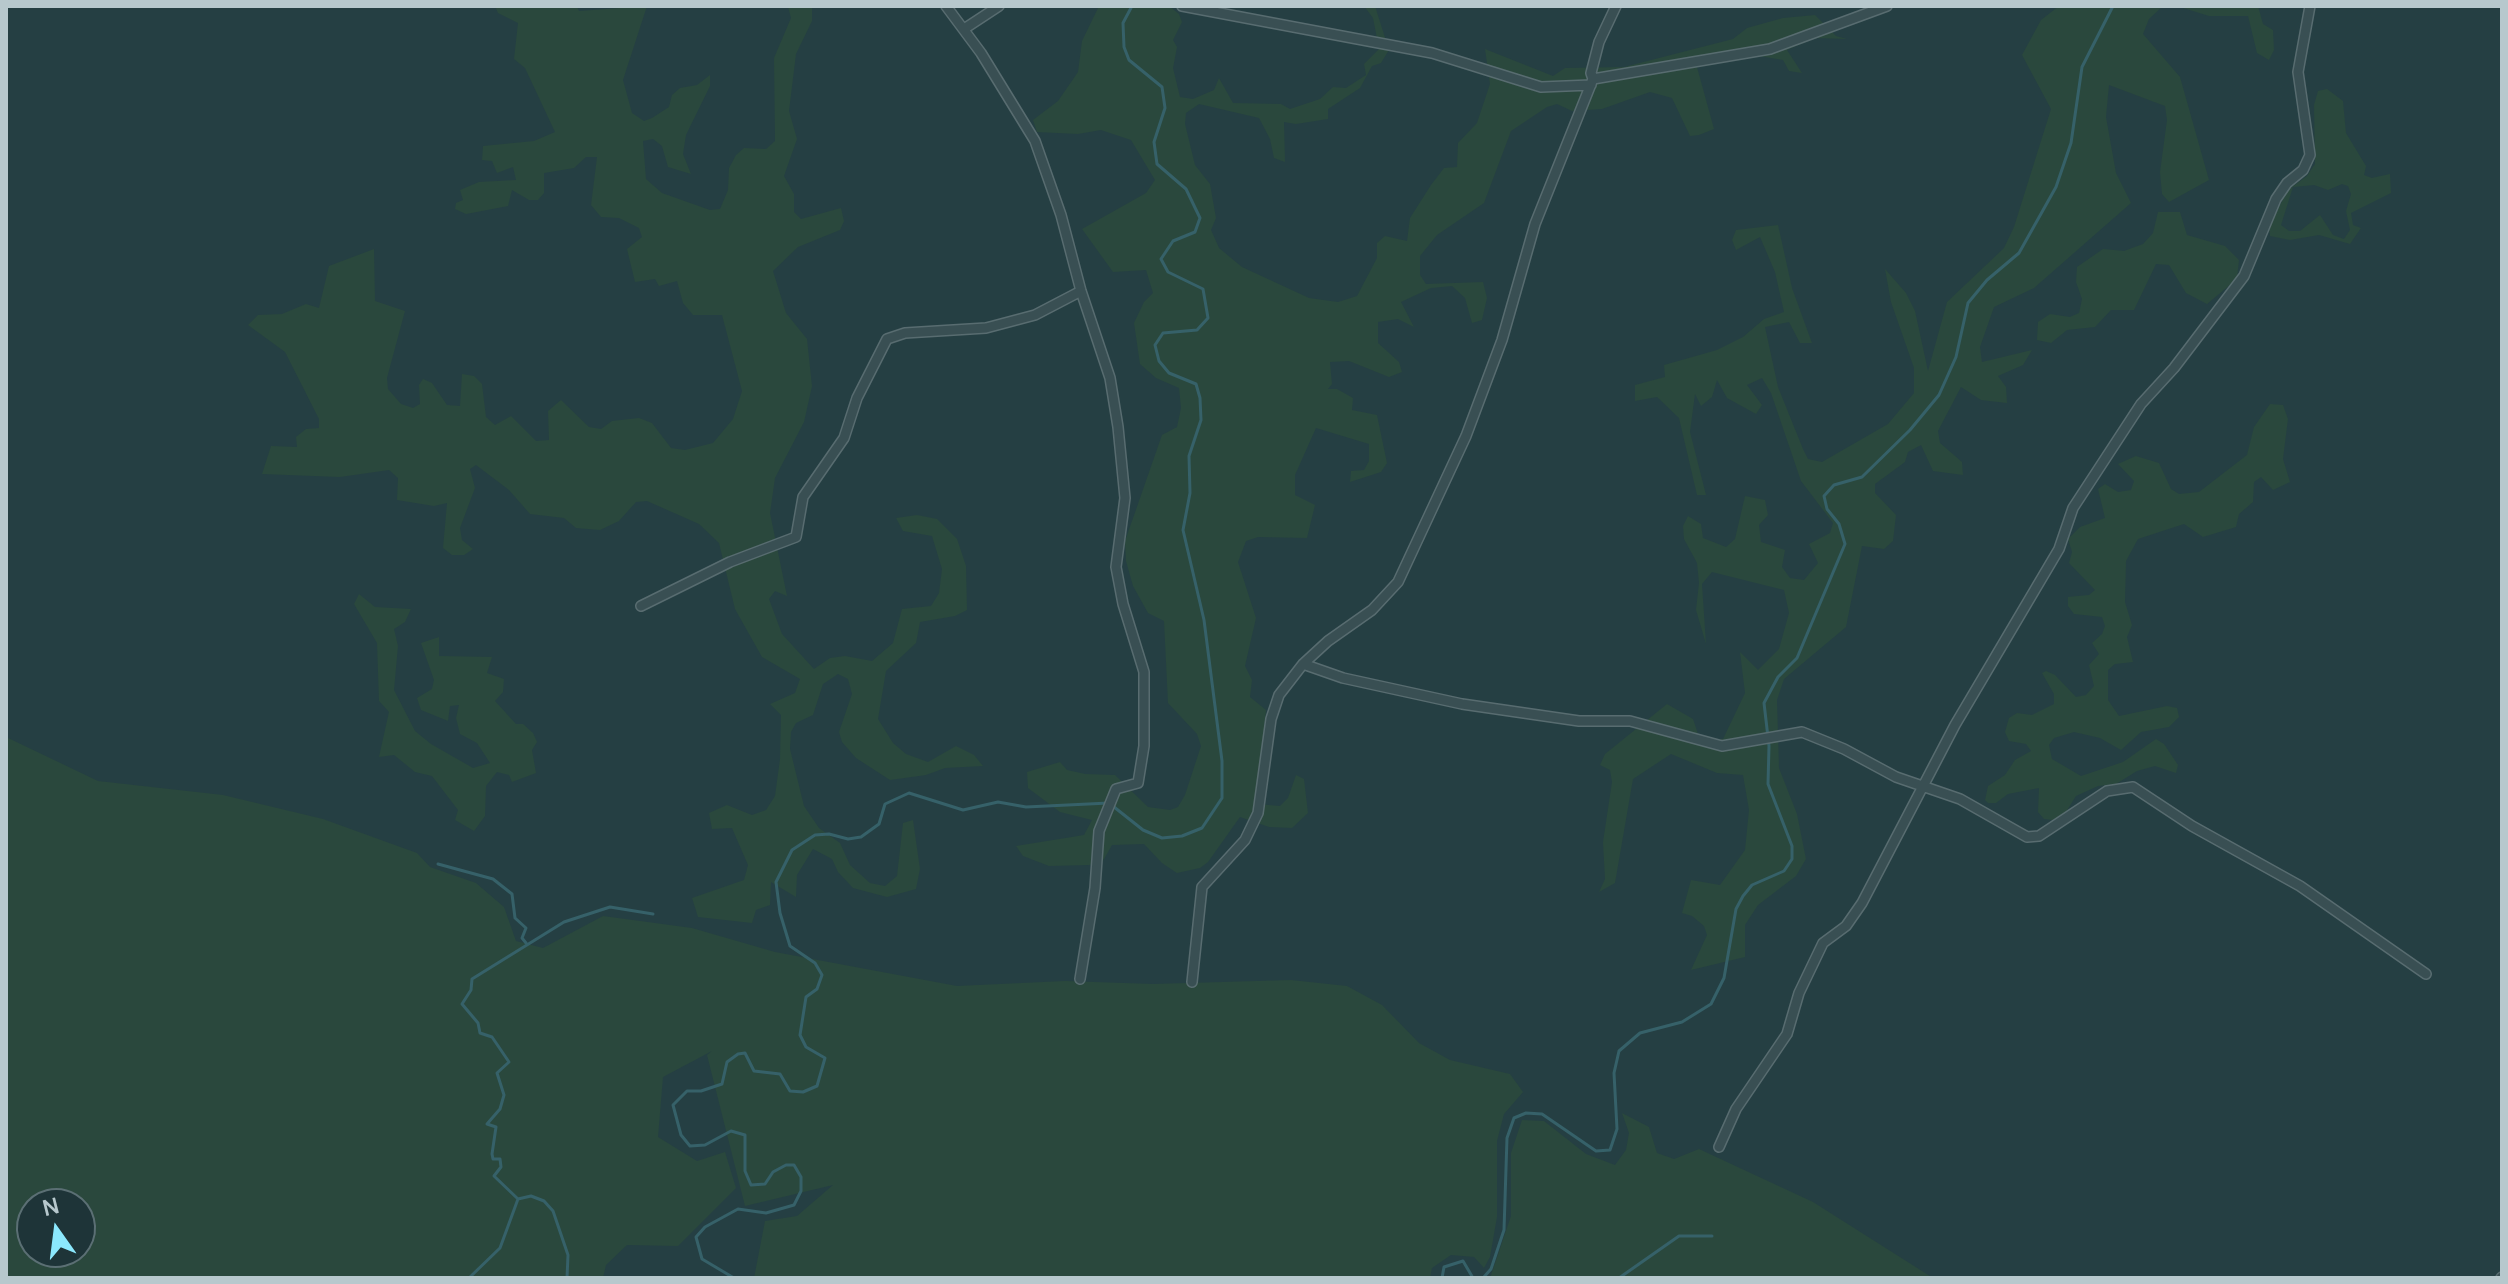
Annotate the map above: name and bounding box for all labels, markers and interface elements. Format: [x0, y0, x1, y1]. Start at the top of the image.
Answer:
north arrow [16, 1188, 96, 1268]
text: N [39, 1190, 62, 1223]

